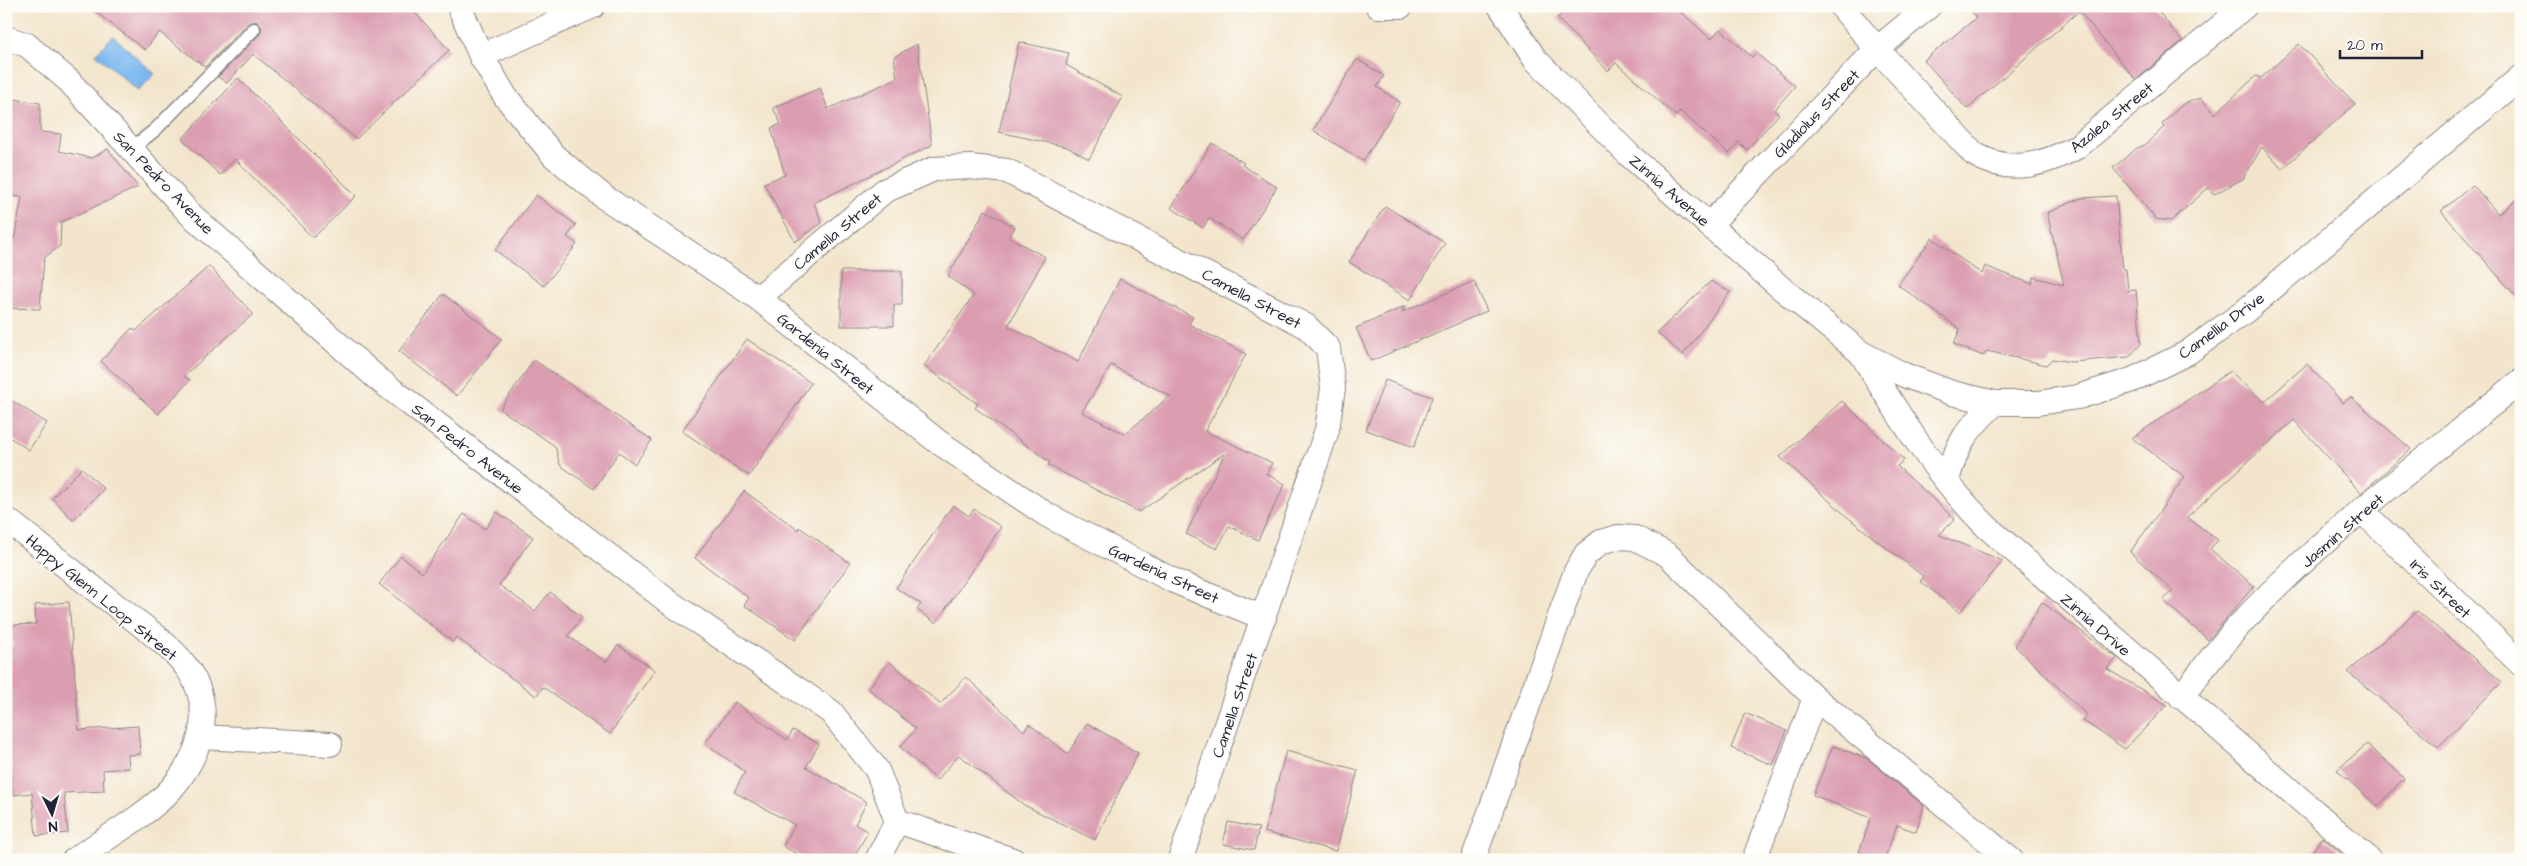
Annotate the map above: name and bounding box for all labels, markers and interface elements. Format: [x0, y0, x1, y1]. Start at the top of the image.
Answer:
scale bar [2340, 28, 2422, 60]
text: 20 m [2347, 35, 2383, 56]
street label: Gladiolus Street [1769, 64, 1865, 163]
street label: Azalea Street [2065, 77, 2158, 158]
street label: San Pedro Avenue [108, 126, 219, 240]
street label: Zinnia Avenue [1624, 150, 1715, 232]
street label: Camella Street [789, 188, 887, 275]
street label: Camella Street [1198, 263, 1306, 335]
street label: Camellia Drive [2174, 287, 2269, 364]
street label: Gardenia Street [772, 308, 879, 400]
street label: San Pedro Avenue [407, 398, 528, 500]
street label: Jasmin Street [2296, 488, 2389, 573]
street label: Happy Glenn Loop Street [20, 530, 182, 667]
street label: Gardenia Street [1105, 539, 1223, 609]
street label: Iris Street [2405, 554, 2476, 624]
street label: Zinnia Drive [2055, 588, 2135, 662]
street label: Camella Street [1207, 649, 1263, 761]
north arrow [28, 788, 78, 838]
text: N [48, 816, 58, 836]

